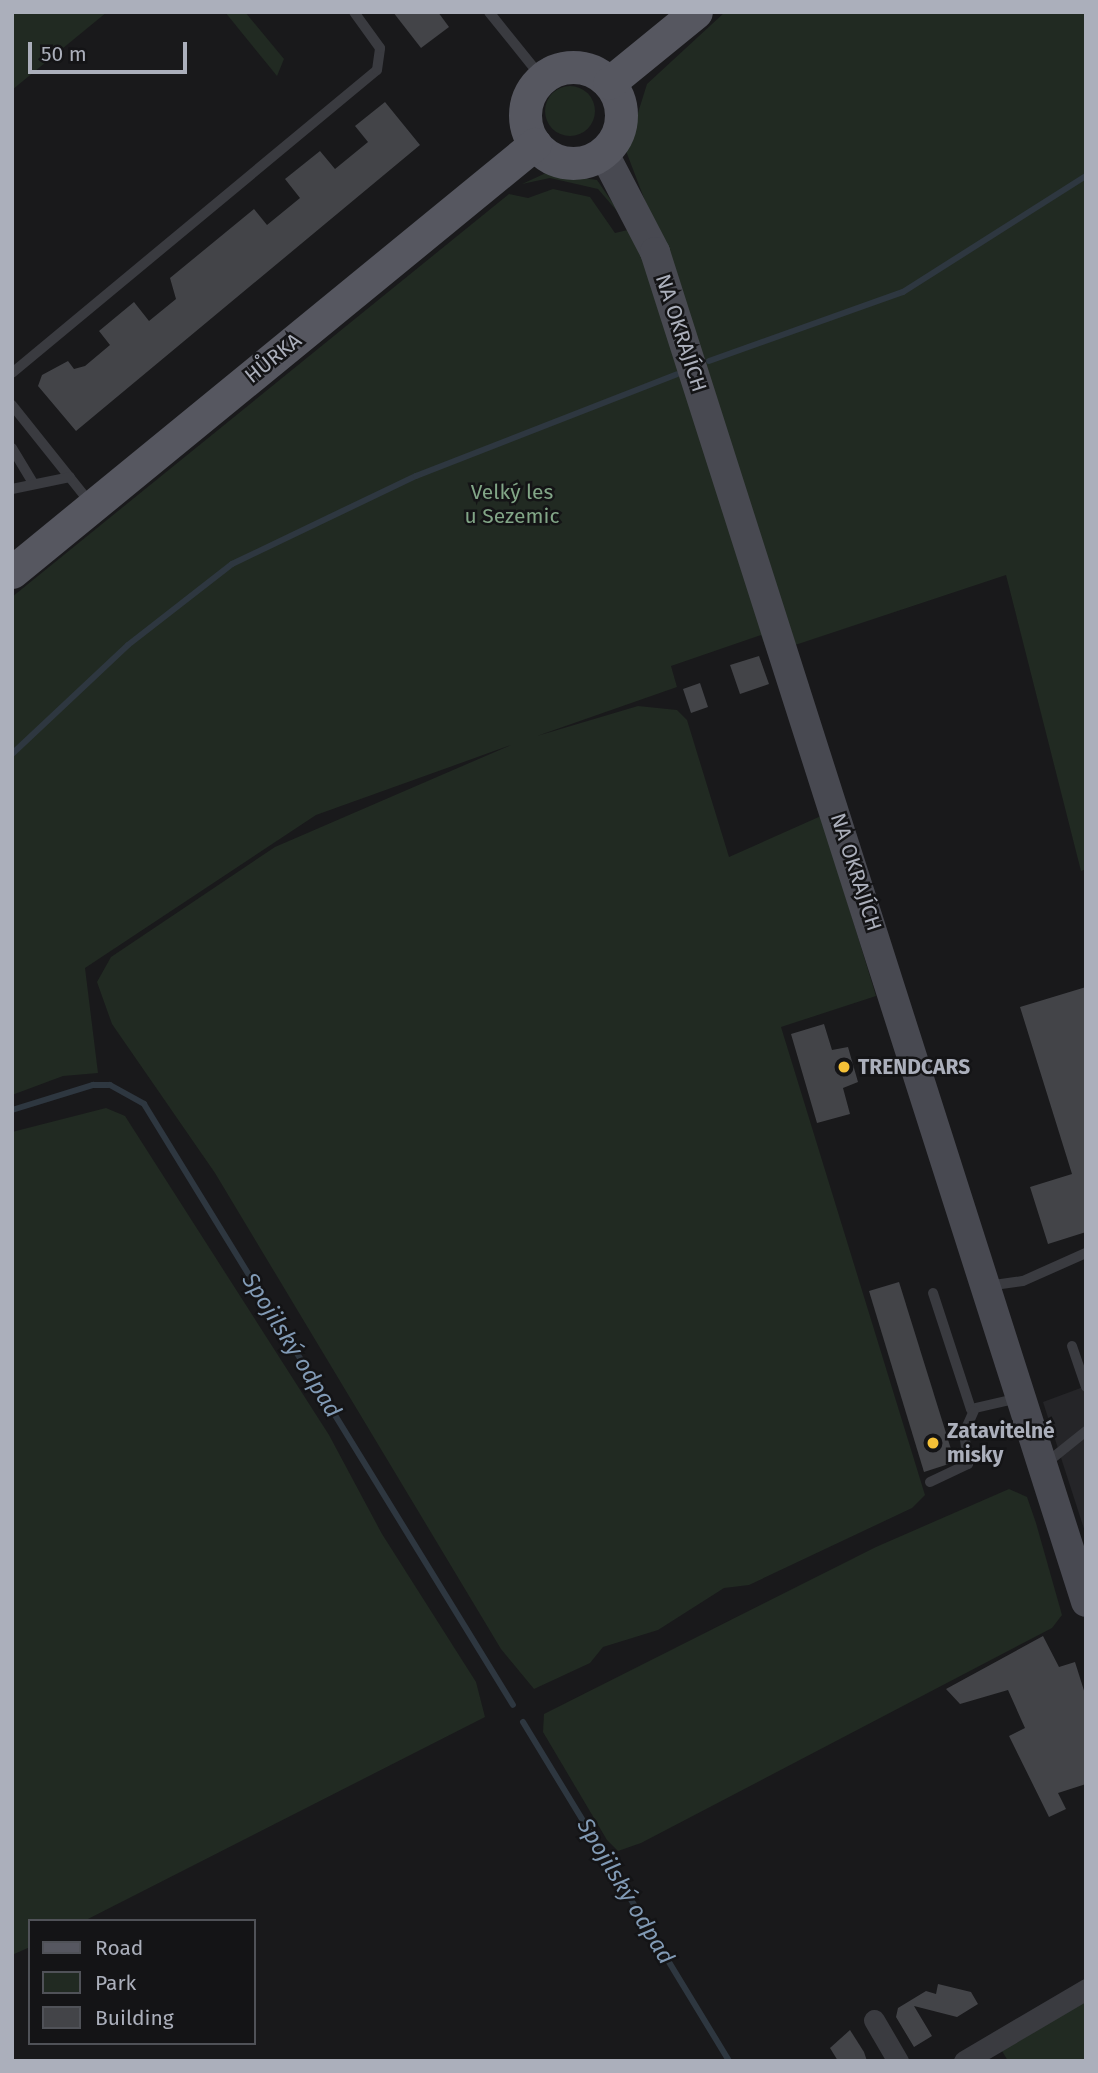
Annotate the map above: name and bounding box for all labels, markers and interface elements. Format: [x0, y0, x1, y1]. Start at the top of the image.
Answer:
scale bar [32, 28, 191, 72]
text: 50 m [41, 41, 87, 67]
street label: NA OKRAJÍCH [650, 271, 712, 395]
street label: HŮRKA [240, 328, 306, 388]
park label: Velký les u Sezemic [465, 479, 559, 529]
street label: NA OKRAJÍCH [825, 810, 887, 934]
place label: TRENDCARS [858, 1054, 970, 1080]
marker: TRENDCARS [836, 1059, 852, 1075]
water label: Spojilský odpad [236, 1268, 348, 1422]
place label: Zatavitelné misky [947, 1418, 1055, 1468]
marker: Zatavitelné misky [925, 1435, 941, 1451]
water label: Spojilský odpad [572, 1813, 680, 1969]
legend [28, 1919, 256, 2045]
text: Road [95, 1935, 143, 1961]
text: Park [95, 1970, 136, 1996]
text: Building [95, 2005, 174, 2031]

